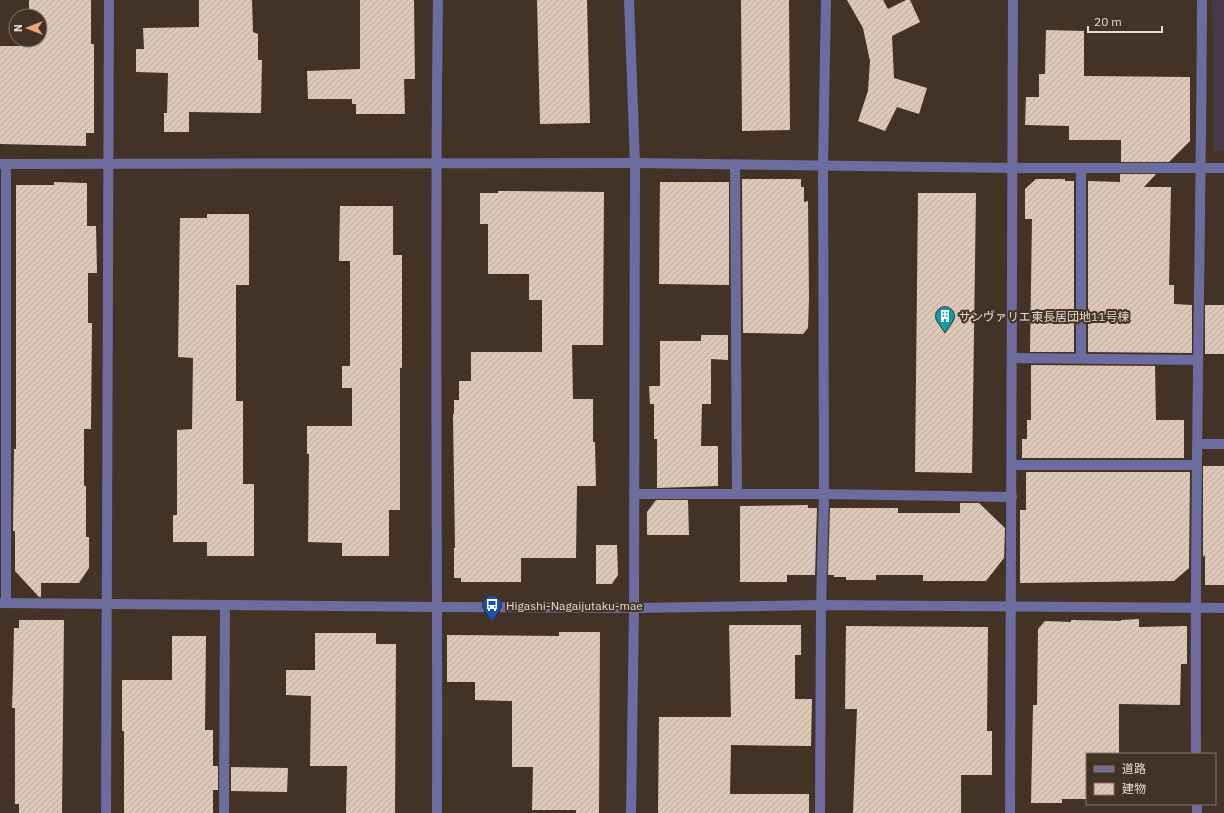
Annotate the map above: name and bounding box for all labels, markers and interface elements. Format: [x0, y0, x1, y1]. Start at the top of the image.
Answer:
north arrow [8, 8, 48, 48]
scale bar [1088, 8, 1162, 34]
text: 20 m [1094, 14, 1122, 29]
text: N [11, 24, 25, 32]
building icon: サンヴァリエ東長居団地11号棟 [934, 305, 956, 333]
place label: サンヴァリエ東長居団地11号棟 [959, 309, 1129, 324]
bus stop icon: Higashi-Nagaijutaku-mae [481, 594, 503, 622]
place label: Higashi-Nagaijutaku-mae [506, 598, 643, 613]
legend [1086, 753, 1216, 805]
text: 道路 [1122, 761, 1146, 776]
text: 建物 [1122, 781, 1146, 796]

